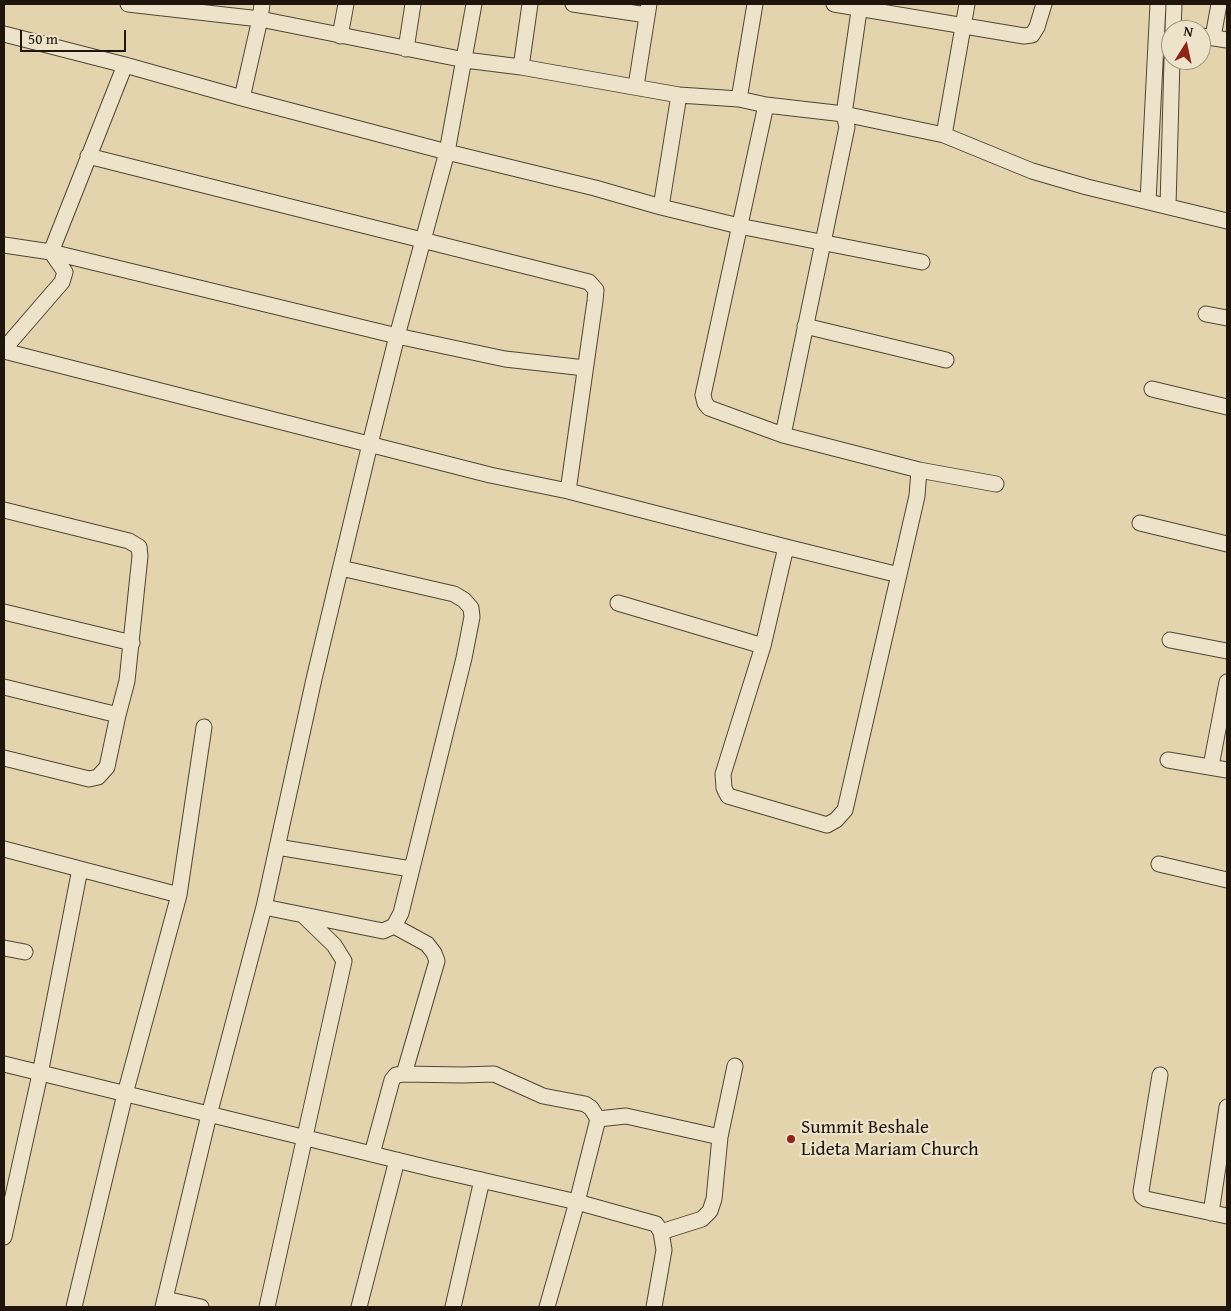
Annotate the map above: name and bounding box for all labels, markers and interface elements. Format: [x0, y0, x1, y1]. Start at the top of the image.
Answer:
scale bar [22, 20, 129, 52]
north arrow [1161, 20, 1211, 70]
text: N [1182, 21, 1195, 42]
text: 50 m [28, 28, 58, 49]
place label: Summit Beshale Lideta Mariam Church [801, 1117, 979, 1161]
marker: Summit Beshale Lideta Mariam Church [785, 1133, 797, 1145]

